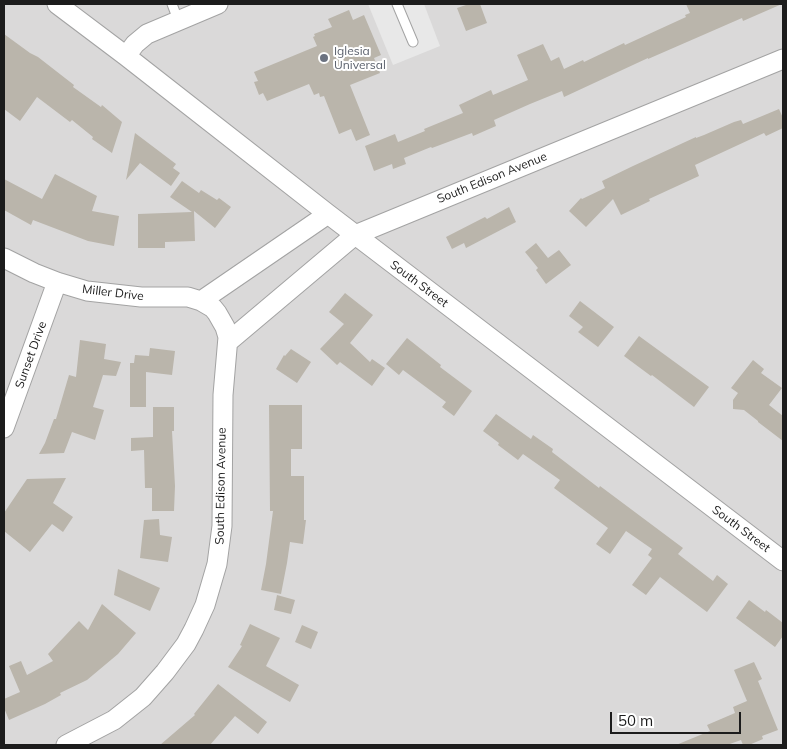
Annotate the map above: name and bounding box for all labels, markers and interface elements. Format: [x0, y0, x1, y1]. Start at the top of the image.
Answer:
place label: Iglesia Universal [334, 44, 386, 72]
marker: Iglesia Universal [318, 52, 330, 64]
street label: South Edison Avenue [435, 149, 549, 207]
street label: South Street [387, 258, 451, 310]
street label: Miller Drive [81, 282, 145, 304]
street label: Sunset Drive [12, 320, 50, 390]
street label: South Edison Avenue [213, 427, 229, 545]
street label: South Street [709, 503, 773, 555]
scale bar [612, 702, 743, 734]
text: 50 m [618, 711, 653, 730]

